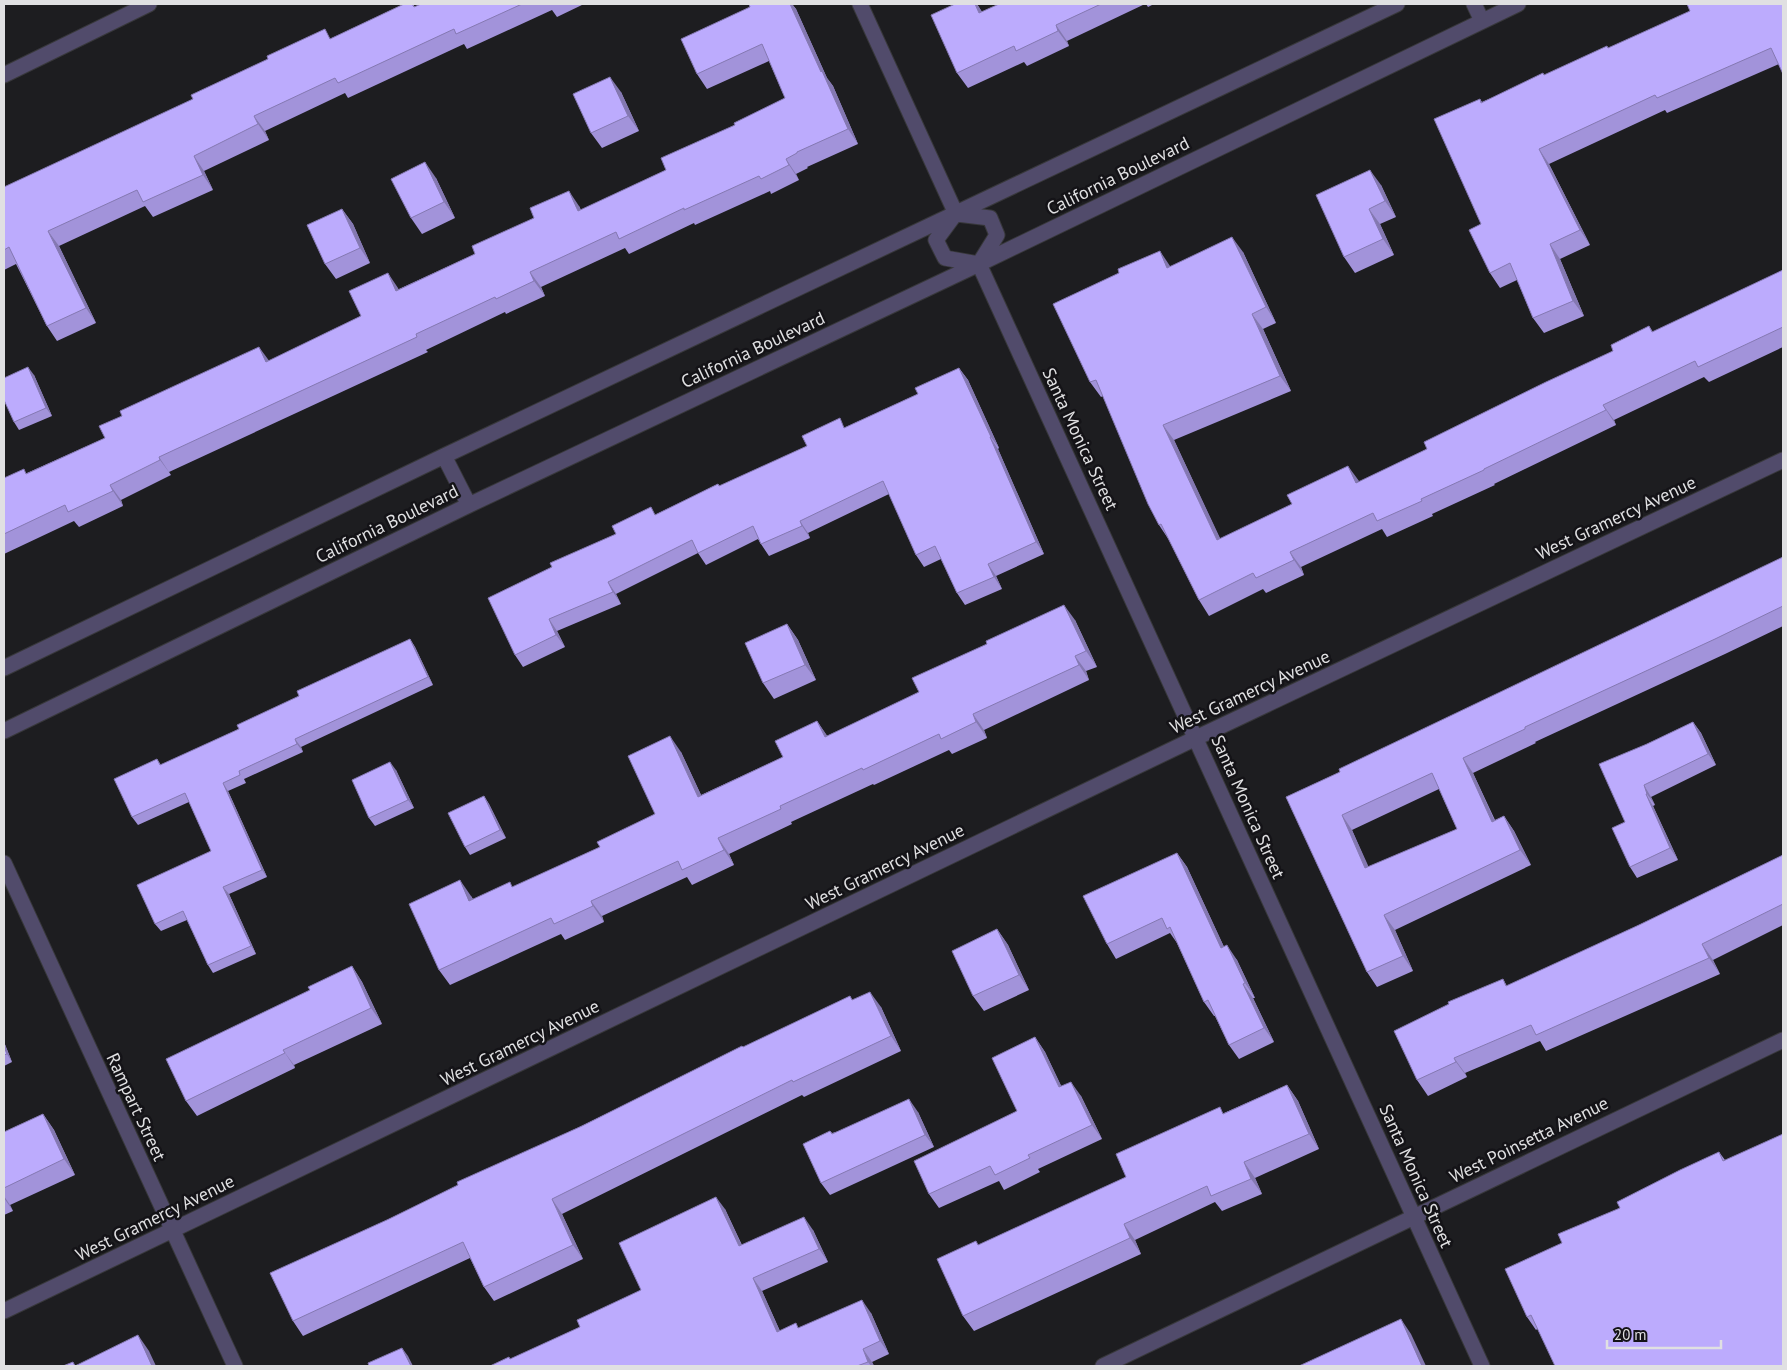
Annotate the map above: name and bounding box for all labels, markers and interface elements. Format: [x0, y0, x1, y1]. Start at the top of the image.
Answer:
street label: California Boulevard [1043, 131, 1193, 220]
street label: California Boulevard [677, 306, 828, 393]
street label: Santa Monica Street [1037, 364, 1124, 514]
street label: West Gramercy Avenue [1532, 470, 1699, 565]
street label: California Boulevard [312, 479, 462, 568]
street label: West Gramercy Avenue [1166, 644, 1333, 739]
street label: Santa Monica Street [1207, 732, 1290, 882]
street label: West Gramercy Avenue [802, 818, 968, 915]
street label: West Gramercy Avenue [437, 994, 603, 1091]
street label: Rampart Street [101, 1049, 171, 1164]
street label: West Poinsetta Avenue [1446, 1091, 1612, 1188]
street label: Santa Monica Street [1375, 1101, 1458, 1251]
street label: West Gramercy Avenue [72, 1169, 238, 1266]
scale bar [1607, 1318, 1721, 1350]
text: 20 m [1614, 1325, 1647, 1344]

